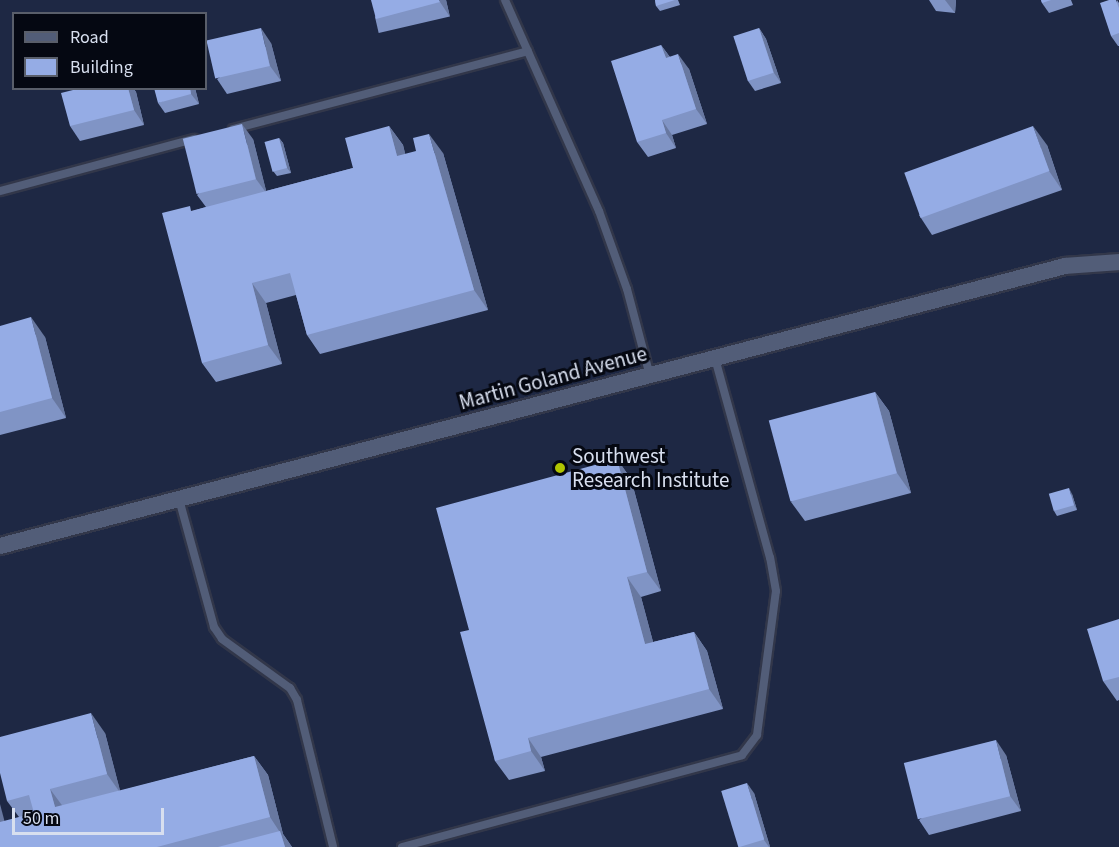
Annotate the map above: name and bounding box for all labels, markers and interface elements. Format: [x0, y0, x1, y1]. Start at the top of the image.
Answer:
legend [12, 12, 207, 90]
text: Road [70, 25, 109, 50]
text: Building [70, 55, 133, 80]
street label: Martin Goland Avenue [456, 341, 650, 415]
place label: Southwest Research Institute [572, 443, 729, 493]
marker: Southwest Research Institute [553, 461, 567, 475]
scale bar [15, 796, 166, 834]
text: 50 m [23, 806, 59, 831]

